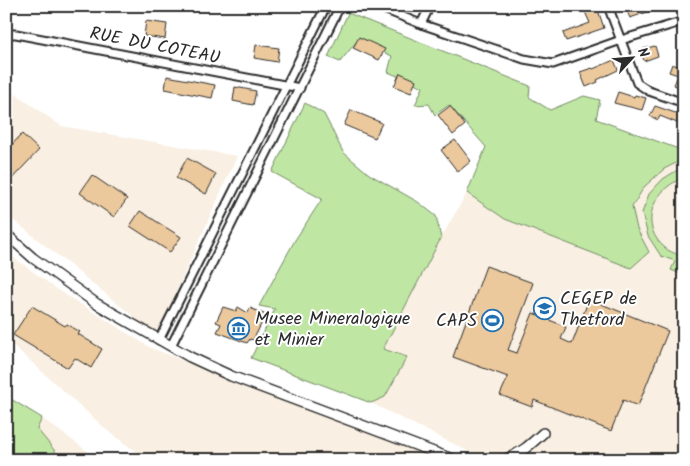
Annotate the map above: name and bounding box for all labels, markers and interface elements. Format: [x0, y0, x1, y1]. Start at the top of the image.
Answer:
street label: RUE DU COTEAU [87, 20, 223, 73]
north arrow [608, 32, 658, 82]
text: N [631, 44, 655, 62]
place label: CEGEP de Thetford [560, 285, 637, 335]
school or university icon: CEGEP de Thetford [532, 296, 556, 320]
place label: Musee Mineralogique et Minier [255, 305, 410, 355]
place label: CAPS [436, 307, 477, 336]
sports icon: CAPS [481, 308, 505, 332]
museum icon: Musee Mineralogique et Minier [227, 316, 251, 340]

